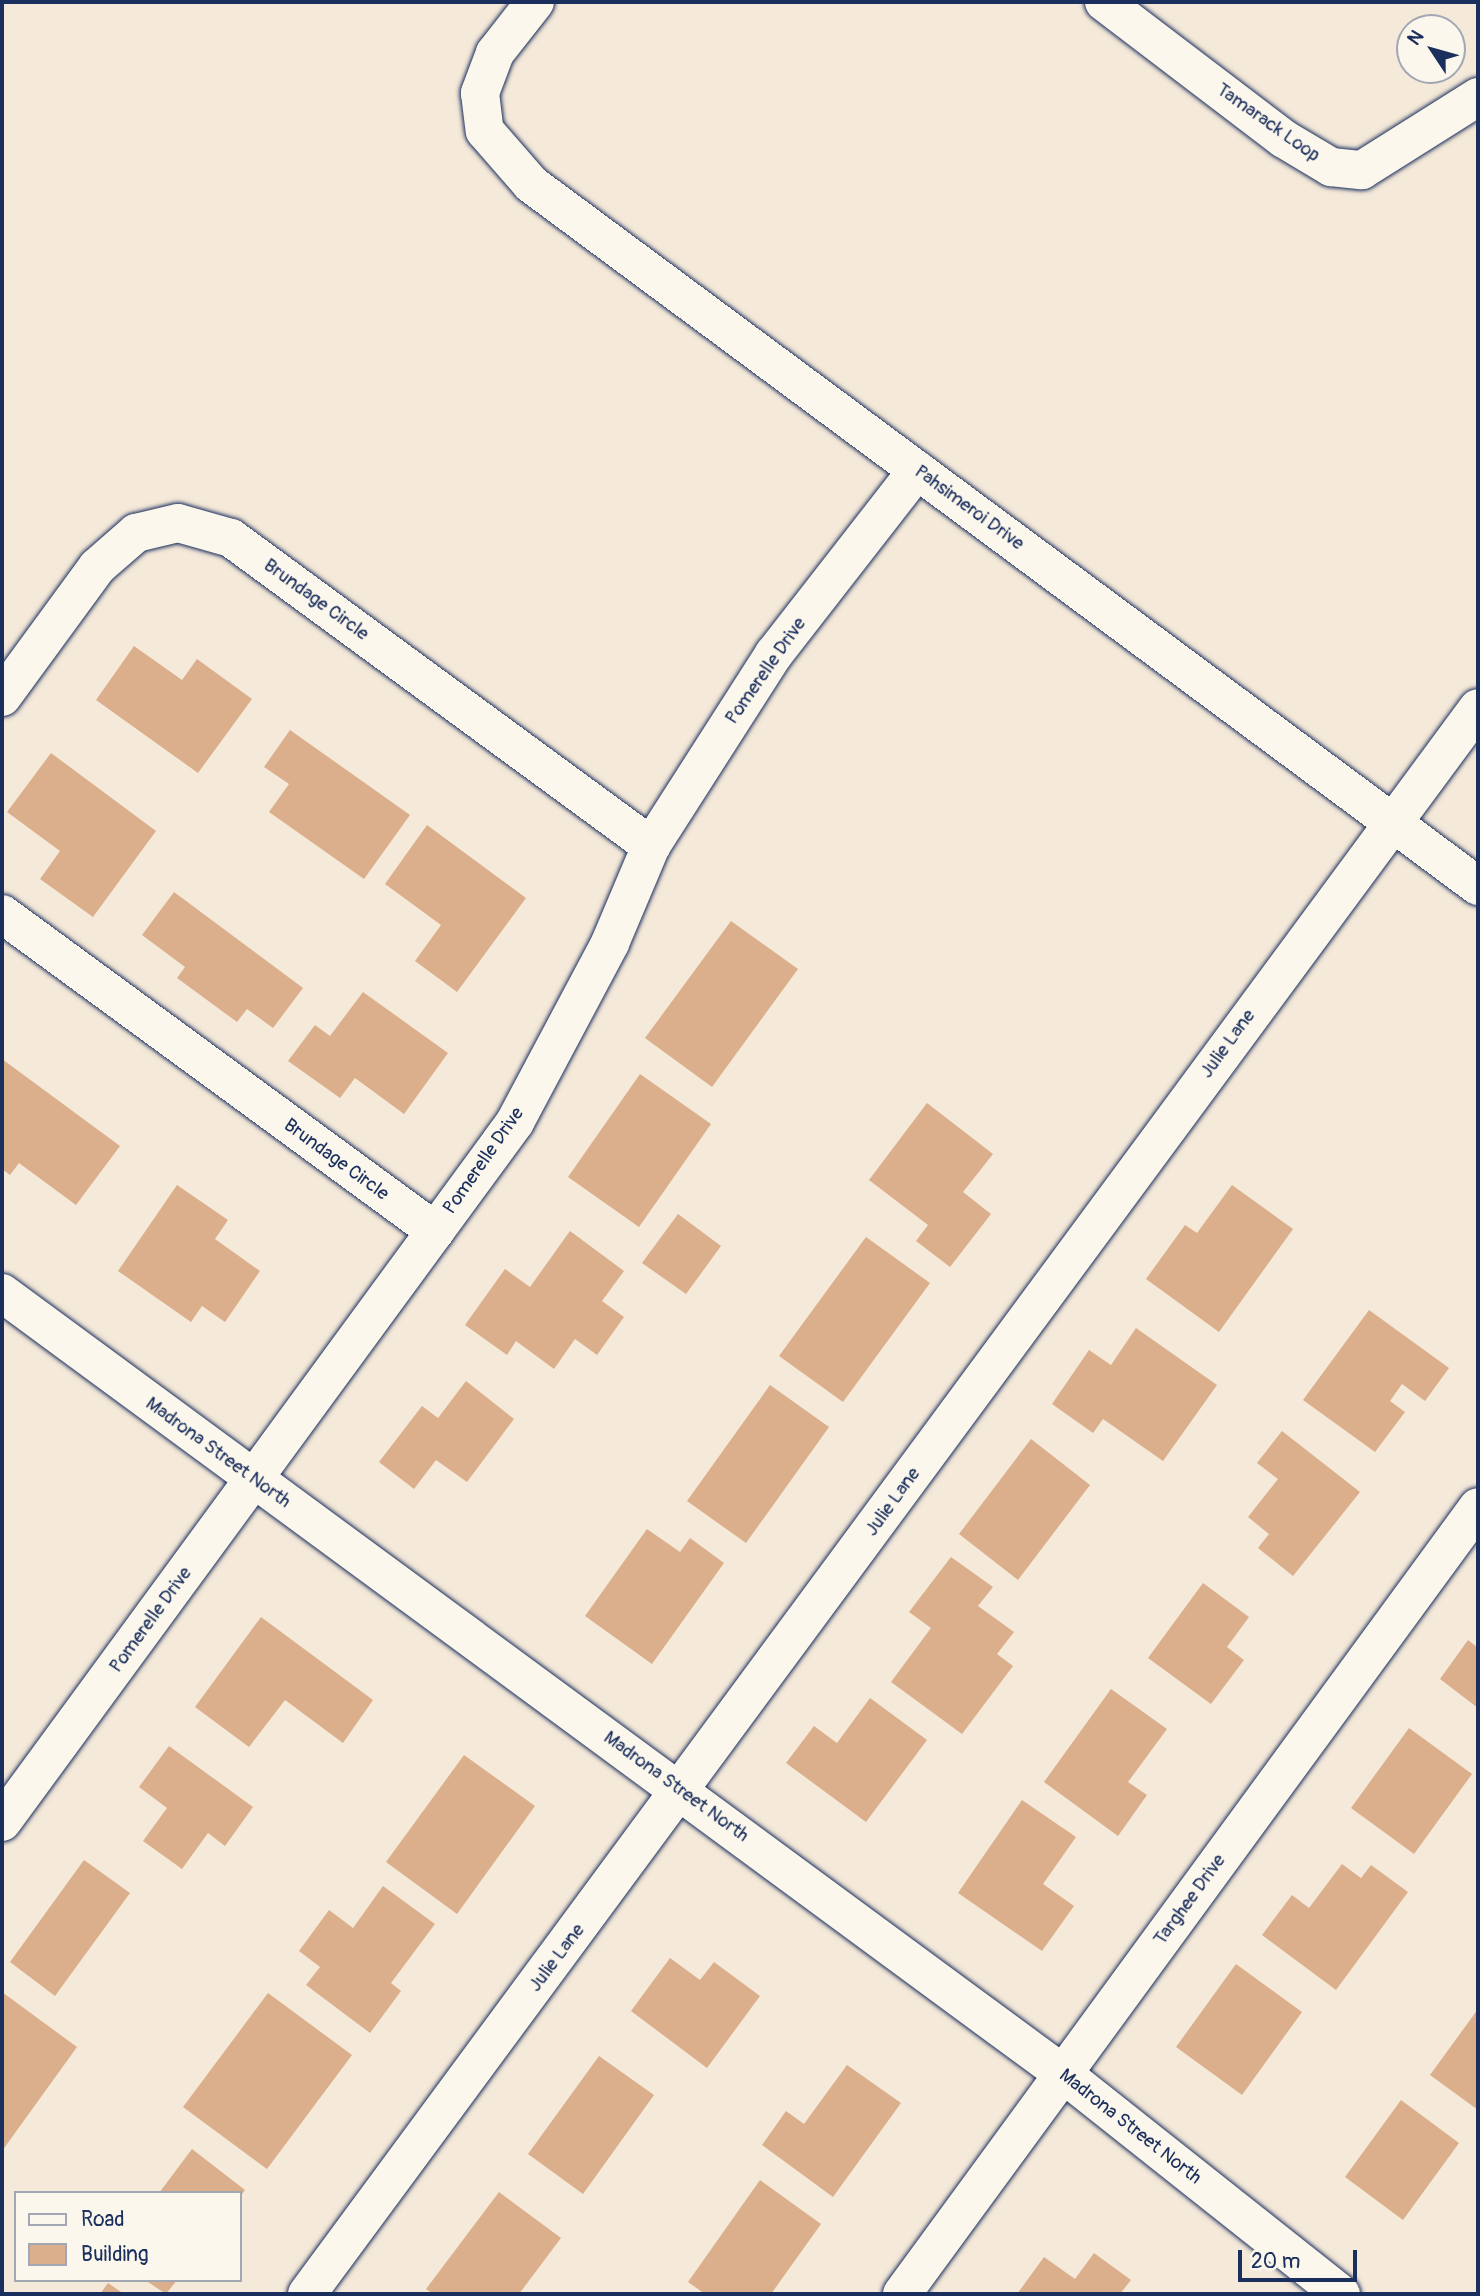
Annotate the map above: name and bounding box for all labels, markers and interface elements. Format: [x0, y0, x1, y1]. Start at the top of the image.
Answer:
north arrow [1396, 14, 1466, 84]
text: N [1402, 26, 1429, 50]
street label: Tamarack Loop [1212, 79, 1324, 167]
street label: Pahsimeroi Drive [910, 461, 1028, 555]
street label: Brundage Circle [259, 554, 373, 646]
street label: Pomerelle Drive [721, 613, 811, 729]
street label: Julie Lane [1196, 1005, 1260, 1083]
street label: Pomerelle Drive [439, 1103, 529, 1219]
street label: Brundage Circle [279, 1114, 393, 1206]
street label: Madrona Street North [141, 1393, 295, 1513]
street label: Julie Lane [861, 1463, 925, 1541]
street label: Pomerelle Drive [105, 1563, 197, 1677]
street label: Madrona Street North [599, 1727, 753, 1847]
street label: Targhee Drive [1149, 1850, 1231, 1950]
street label: Julie Lane [524, 1920, 590, 1996]
street label: Madrona Street North [1054, 2064, 1206, 2190]
legend [14, 2191, 242, 2282]
text: Road [81, 2206, 125, 2233]
scale bar [1242, 2236, 1361, 2280]
text: Building [81, 2241, 148, 2268]
text: 20 m [1251, 2248, 1300, 2275]

